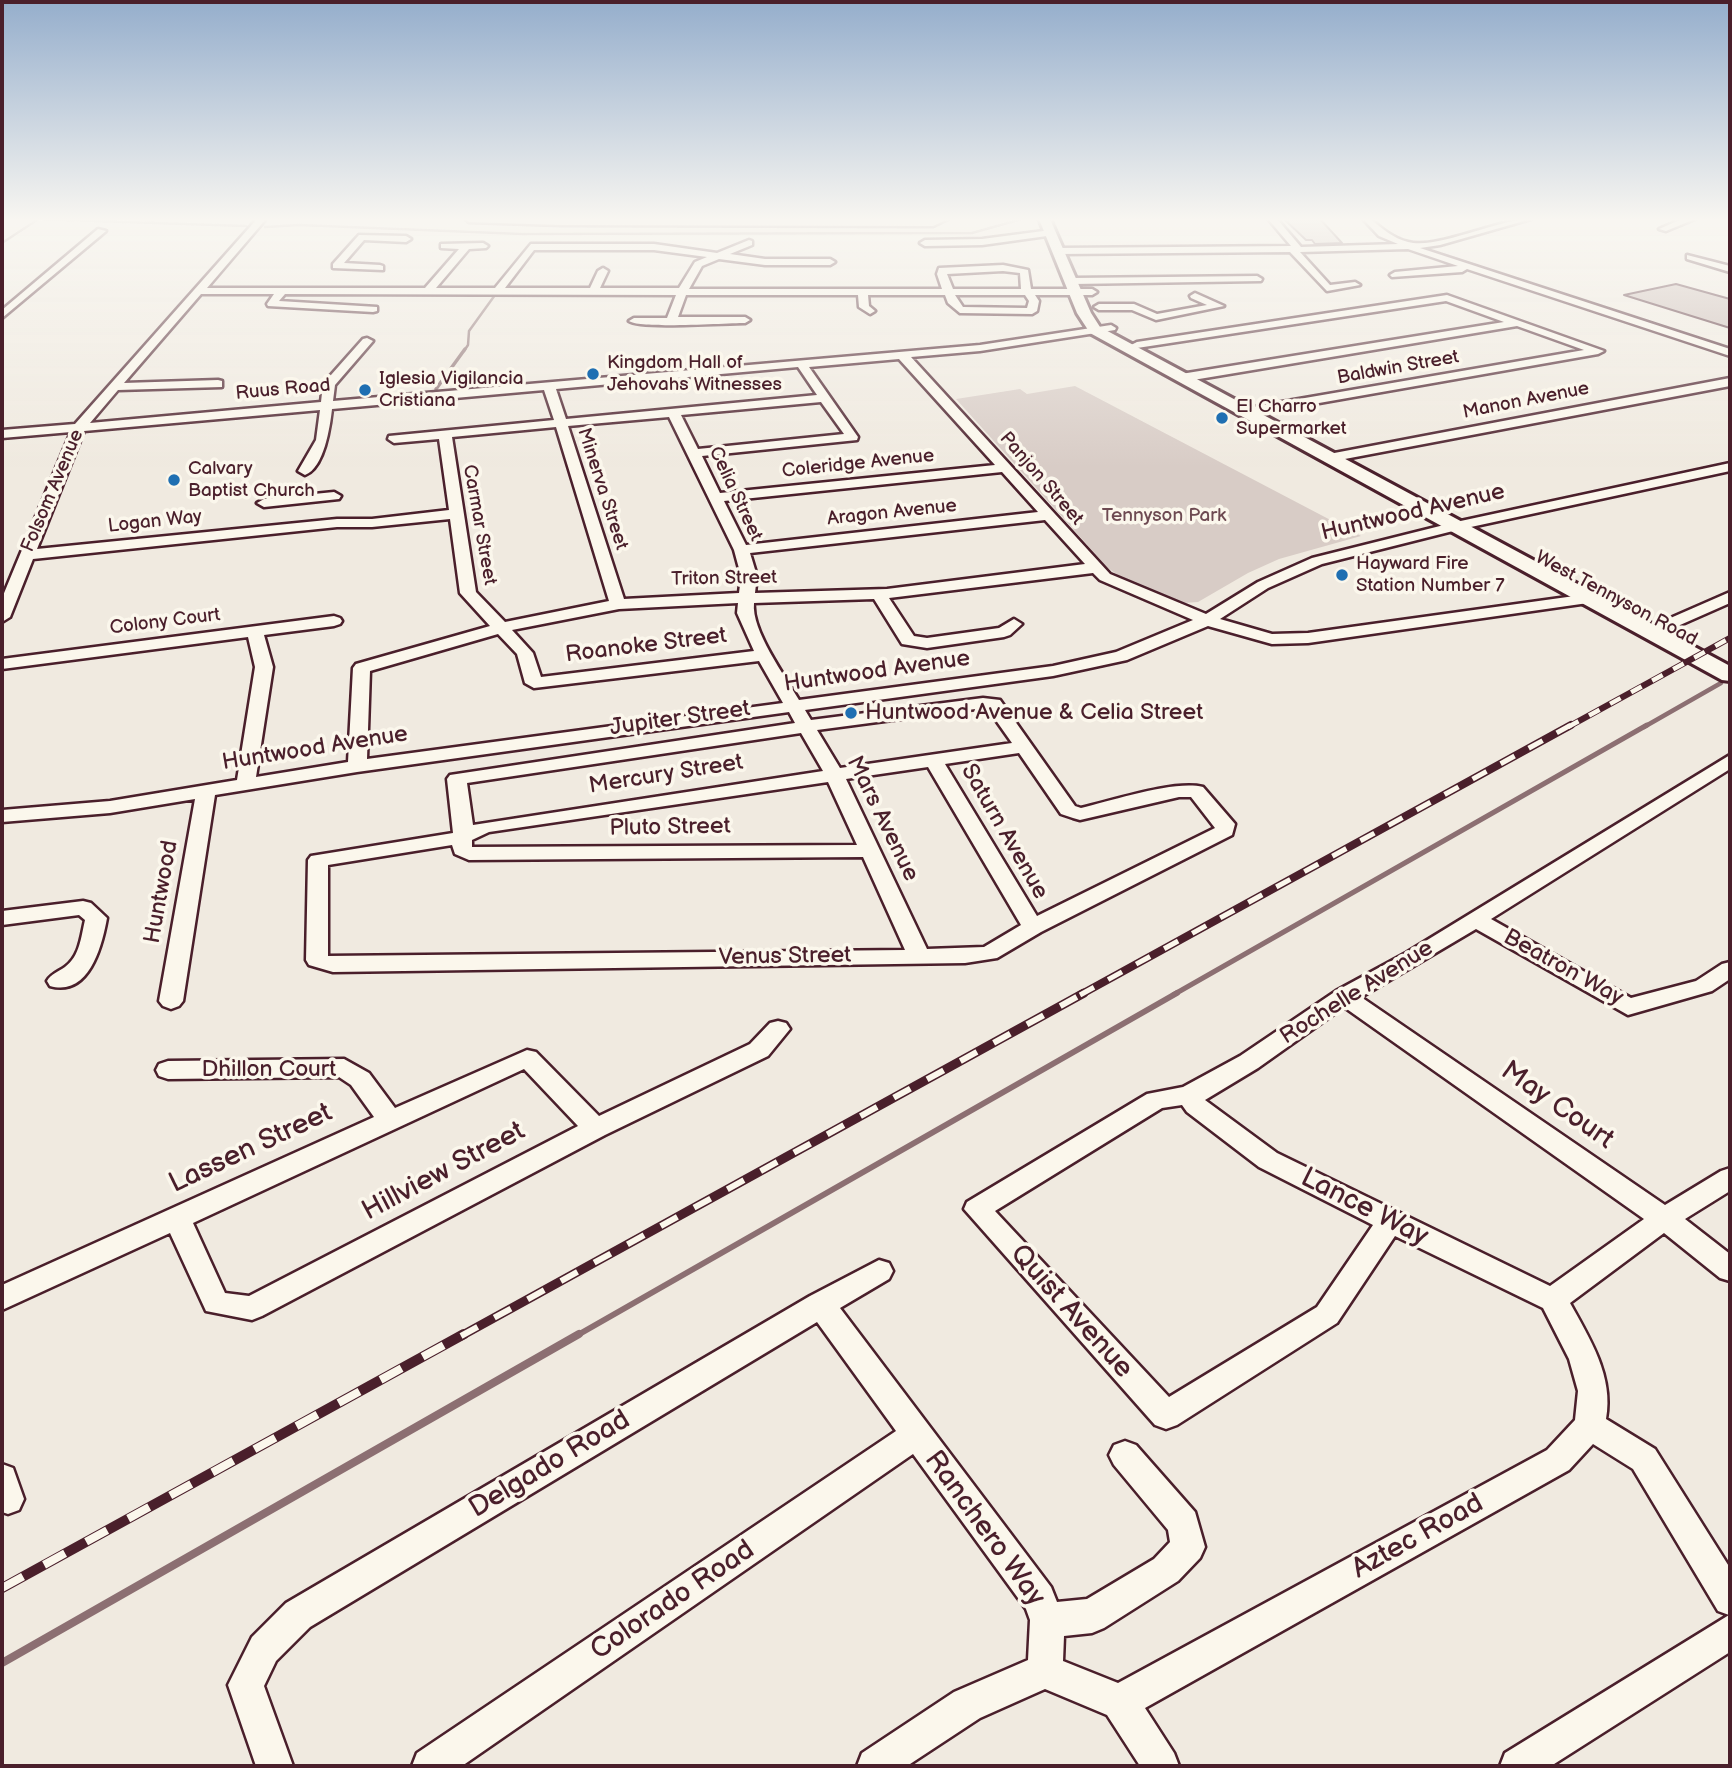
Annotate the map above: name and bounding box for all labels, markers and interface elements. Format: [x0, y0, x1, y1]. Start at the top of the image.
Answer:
street label: Baldwin Street [1335, 346, 1461, 390]
place label: Kingdom Hall of Jehovahs Witnesses [607, 352, 782, 396]
marker: Kingdom Hall of Jehovahs Witnesses [585, 366, 601, 382]
place label: Iglesia Vigilancia Cristiana [379, 368, 523, 412]
street label: Ruus Road [235, 374, 331, 406]
street label: Manon Avenue [1461, 378, 1591, 424]
marker: Iglesia Vigilancia Cristiana [357, 382, 373, 398]
place label: El Charro Supermarket [1236, 396, 1347, 440]
marker: El Charro Supermarket [1214, 410, 1230, 426]
street label: Minerva Street [572, 425, 632, 553]
street label: Folsom Avenue [17, 426, 89, 556]
street label: Panjon Street [994, 428, 1088, 530]
street label: Celia Street [703, 443, 767, 545]
street label: Coleridge Avenue [781, 445, 935, 483]
place label: Calvary Baptist Church [188, 458, 315, 502]
street label: Carmar Street [457, 463, 501, 587]
marker: Calvary Baptist Church [166, 472, 182, 488]
street label: Huntwood Avenue [1318, 478, 1508, 548]
street label: Aragon Avenue [826, 495, 958, 531]
park label: Tennyson Park [1102, 505, 1226, 527]
street label: Logan Way [107, 506, 203, 538]
street label: West Tennyson Road [1531, 547, 1701, 651]
place label: Hayward Fire Station Number 7 [1356, 553, 1504, 597]
street label: Triton Street [671, 567, 777, 591]
marker: Hayward Fire Station Number 7 [1334, 567, 1350, 583]
street label: Colony Court [108, 604, 222, 640]
street label: Roanoke Street [564, 622, 728, 670]
street label: Huntwood Avenue [782, 645, 972, 699]
street label: Jupiter Street [608, 696, 752, 742]
place label: Huntwood Avenue & Celia Street [865, 699, 1203, 727]
marker: Huntwood Avenue & Celia Street [843, 705, 859, 721]
street label: Huntwood Avenue [220, 721, 410, 777]
street label: Mercury Street [587, 749, 745, 801]
street label: Mars Avenue [840, 752, 924, 886]
street label: Saturn Avenue [954, 760, 1054, 904]
street label: Pluto Street [609, 813, 731, 843]
street label: Huntwood [139, 838, 185, 946]
street label: Beatron Way [1498, 924, 1628, 1012]
street label: Rochelle Avenue [1275, 935, 1439, 1051]
street label: Venus Street [719, 942, 851, 972]
street label: May Court [1494, 1055, 1620, 1157]
street label: Dhillon Court [202, 1056, 336, 1084]
street label: Lassen Street [164, 1097, 338, 1201]
street label: Hillview Street [357, 1115, 531, 1229]
street label: Lance Way [1295, 1162, 1433, 1254]
street label: Quist Avenue [1002, 1238, 1140, 1386]
street label: Delgado Road [463, 1404, 637, 1526]
street label: Ranchero Way [916, 1445, 1052, 1613]
street label: Aztec Road [1346, 1487, 1490, 1587]
street label: Colorado Road [585, 1534, 761, 1668]

